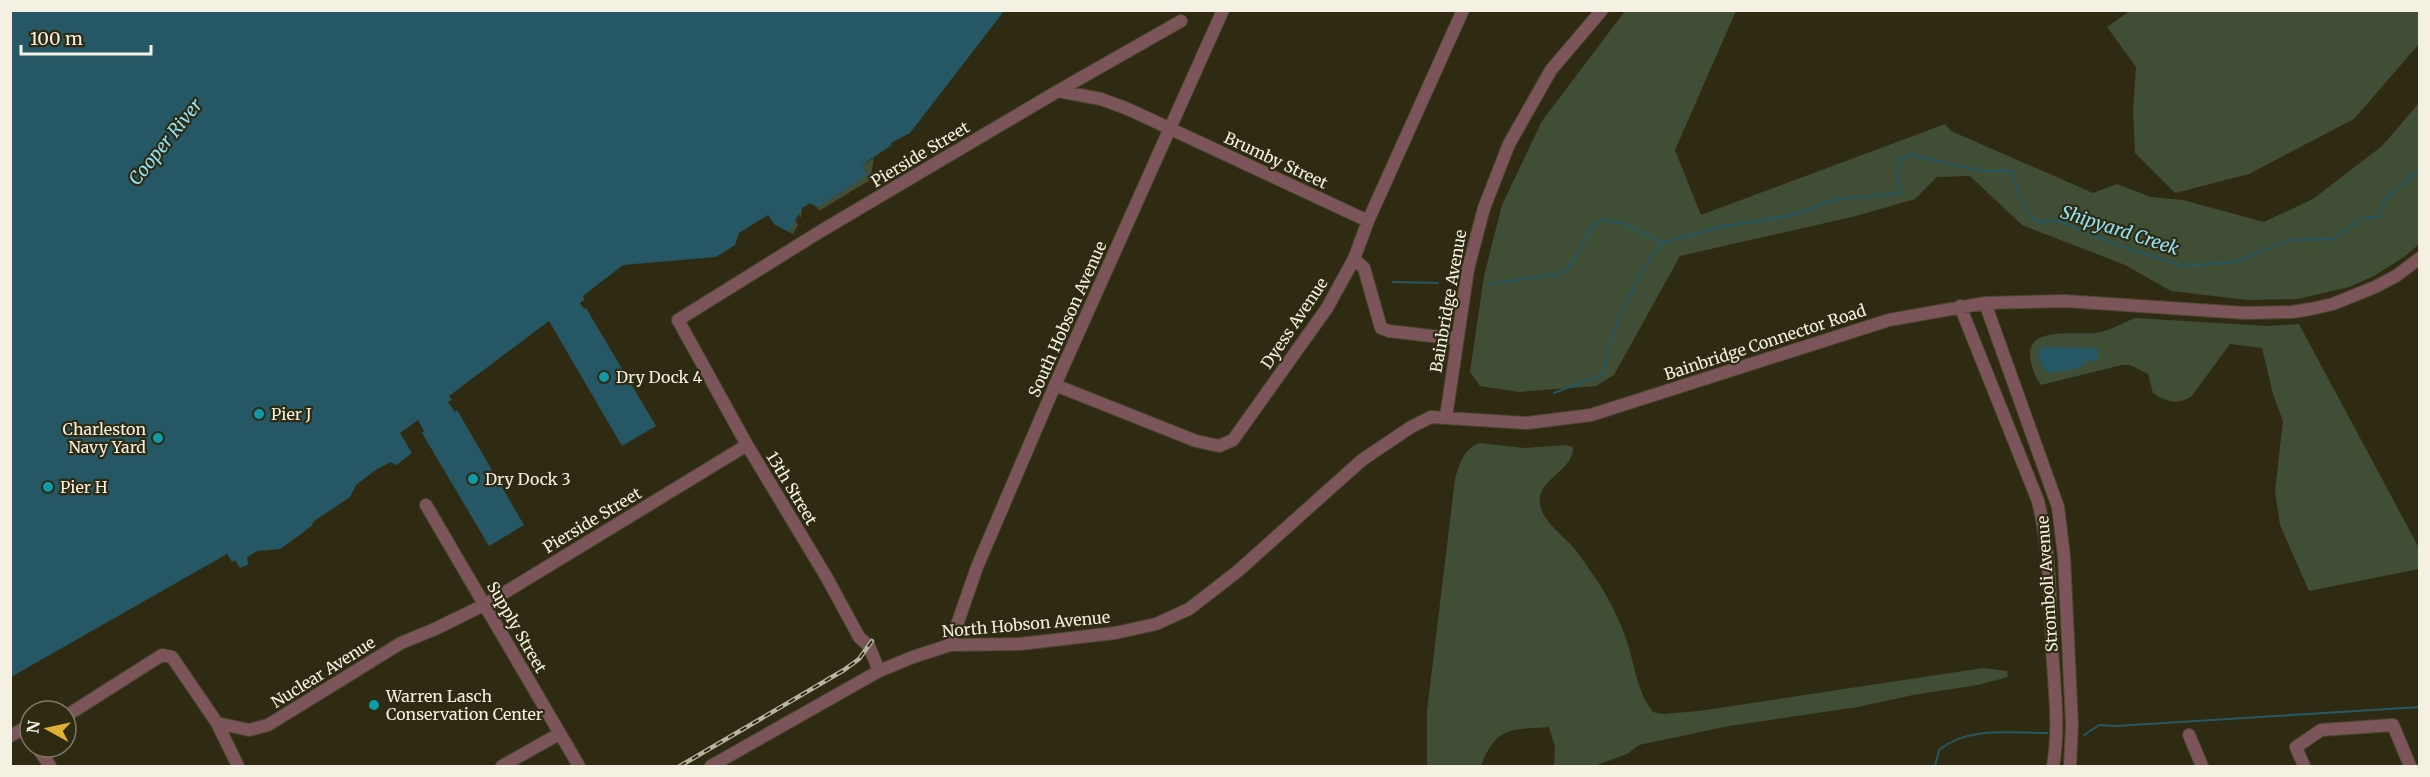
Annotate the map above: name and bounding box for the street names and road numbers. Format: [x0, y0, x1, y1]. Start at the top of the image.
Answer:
street label: Pierside Street [867, 116, 973, 191]
street label: Brumby Street [1221, 127, 1332, 193]
street label: Bainbridge Avenue [1426, 228, 1470, 374]
street label: South Hobson Avenue [1024, 238, 1110, 400]
street label: Dyess Avenue [1256, 274, 1332, 372]
street label: Bainbridge Connector Road [1662, 300, 1869, 384]
street label: 13th Street [762, 448, 822, 529]
street label: Pierside Street [539, 482, 645, 557]
street label: Stromboli Avenue [2032, 515, 2062, 653]
street label: Supply Street [483, 578, 552, 677]
street label: North Hobson Avenue [941, 607, 1111, 641]
street label: Nuclear Avenue [267, 632, 379, 712]

